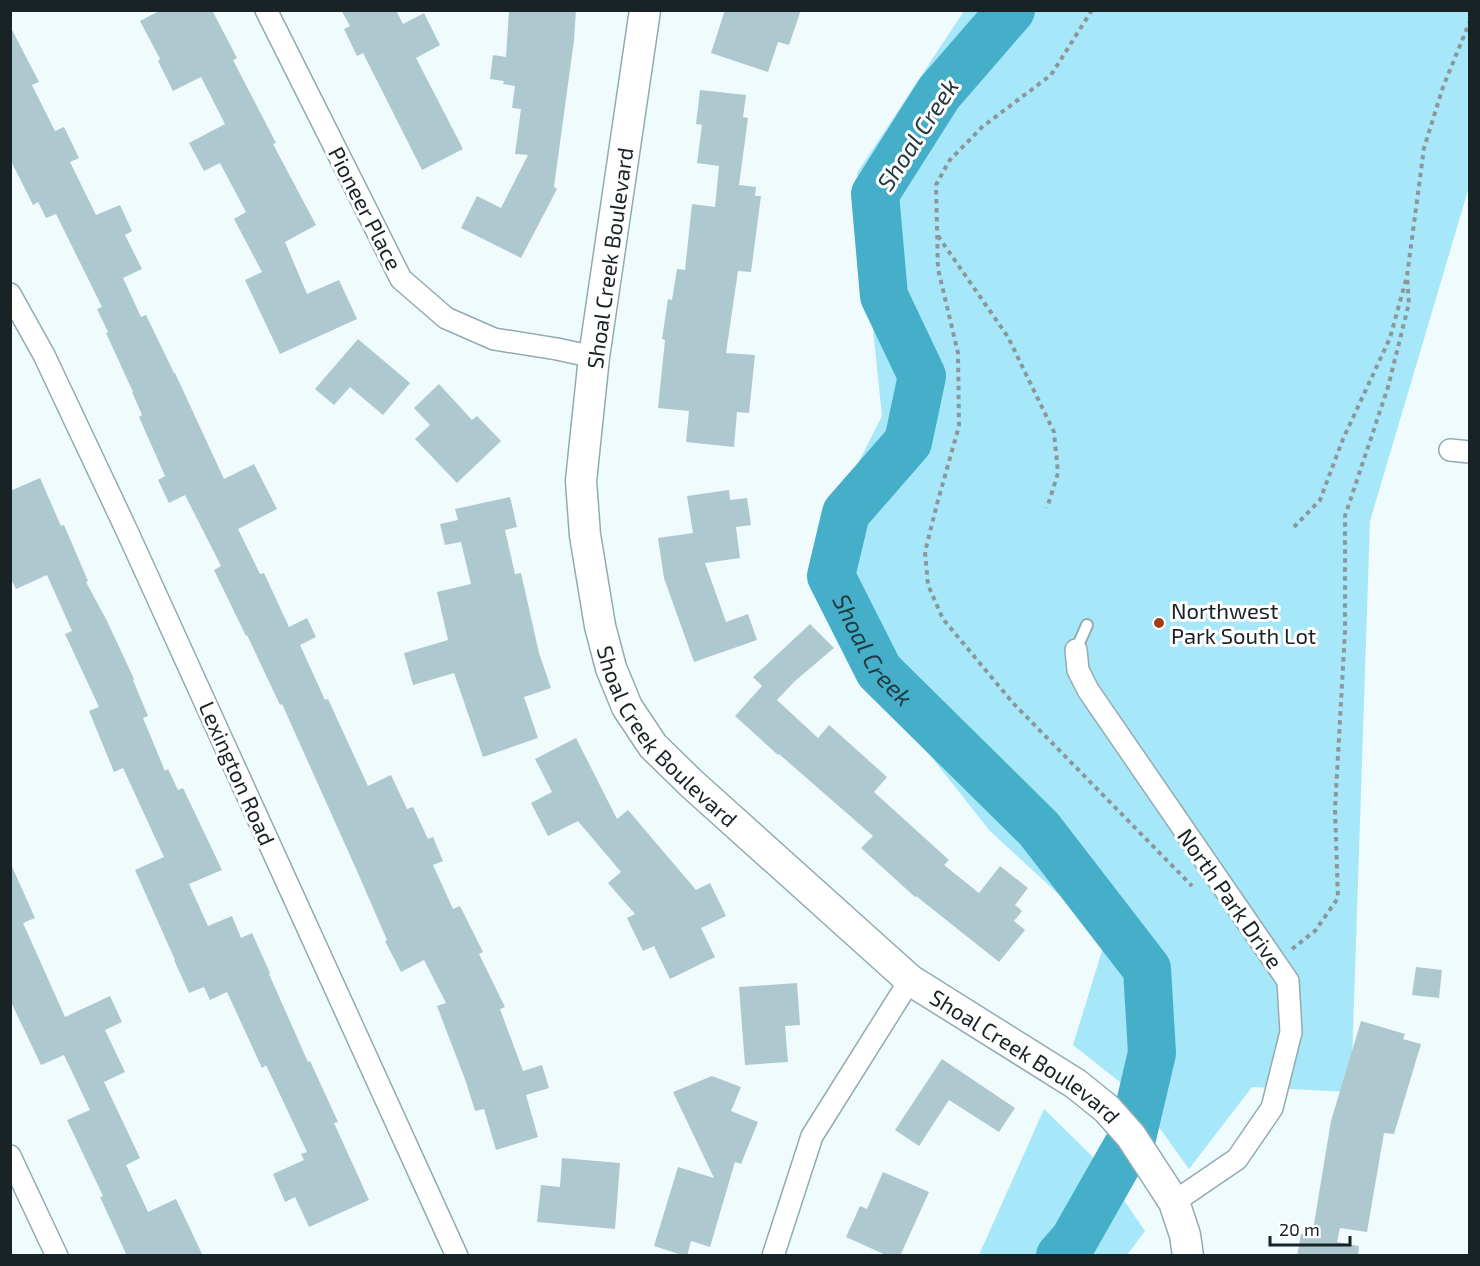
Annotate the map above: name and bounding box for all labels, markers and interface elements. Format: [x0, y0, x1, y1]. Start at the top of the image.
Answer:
water label: Shoal Creek [870, 73, 964, 195]
street label: Pioneer Place [324, 142, 408, 274]
street label: Shoal Creek Boulevard [581, 146, 637, 370]
water label: Shoal Creek [828, 588, 919, 711]
place label: Northwest Park South Lot [1171, 597, 1316, 648]
marker: Northwest Park South Lot [1152, 616, 1166, 630]
street label: Shoal Creek Boulevard [593, 643, 743, 832]
street label: Lexington Road [195, 697, 281, 849]
street label: North Park Drive [1173, 823, 1289, 973]
street label: Shoal Creek Boulevard [926, 983, 1126, 1128]
scale bar [1270, 1209, 1350, 1247]
text: 20 m [1279, 1218, 1320, 1240]

